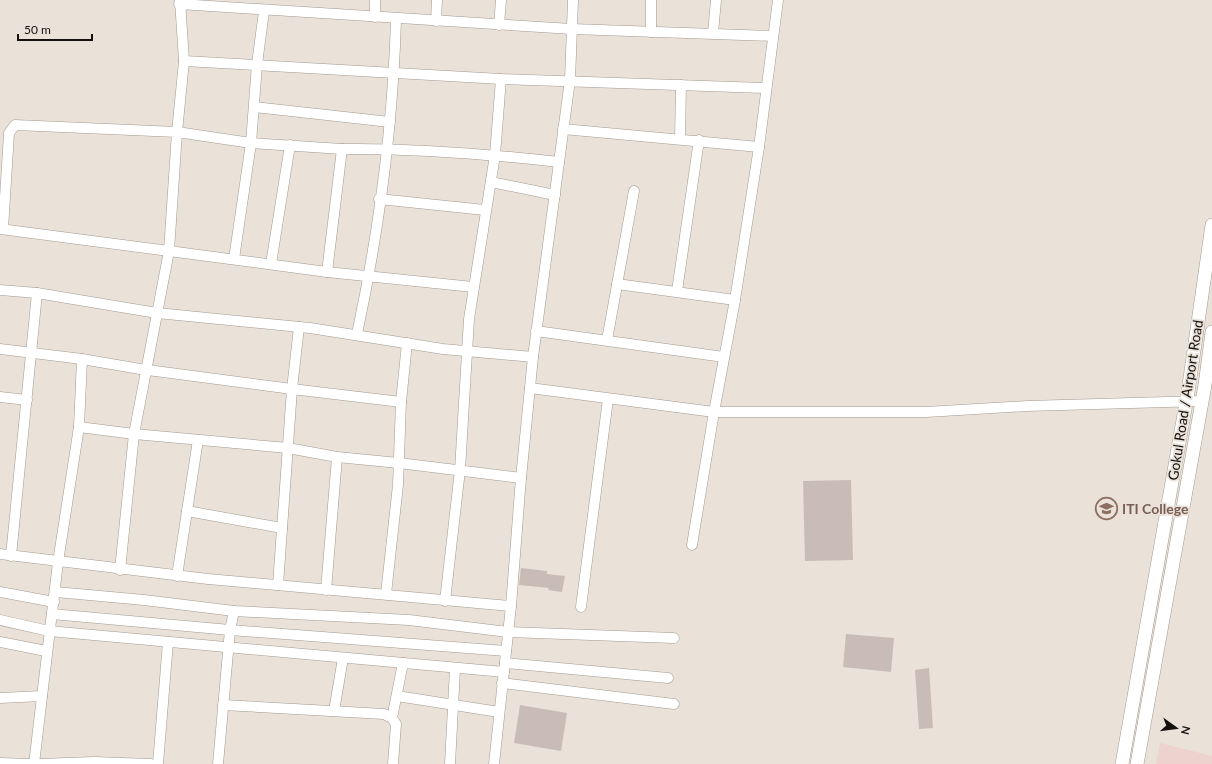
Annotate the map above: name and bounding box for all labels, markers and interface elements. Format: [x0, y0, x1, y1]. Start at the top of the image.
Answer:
scale bar [18, 16, 92, 42]
text: 50 m [24, 22, 51, 37]
street label: Gokul Road / Airport Road [1164, 318, 1206, 482]
school or university icon: ITI College [1093, 495, 1119, 521]
place label: ITI College [1122, 500, 1189, 517]
north arrow [1156, 708, 1196, 748]
text: N [1179, 725, 1194, 736]

